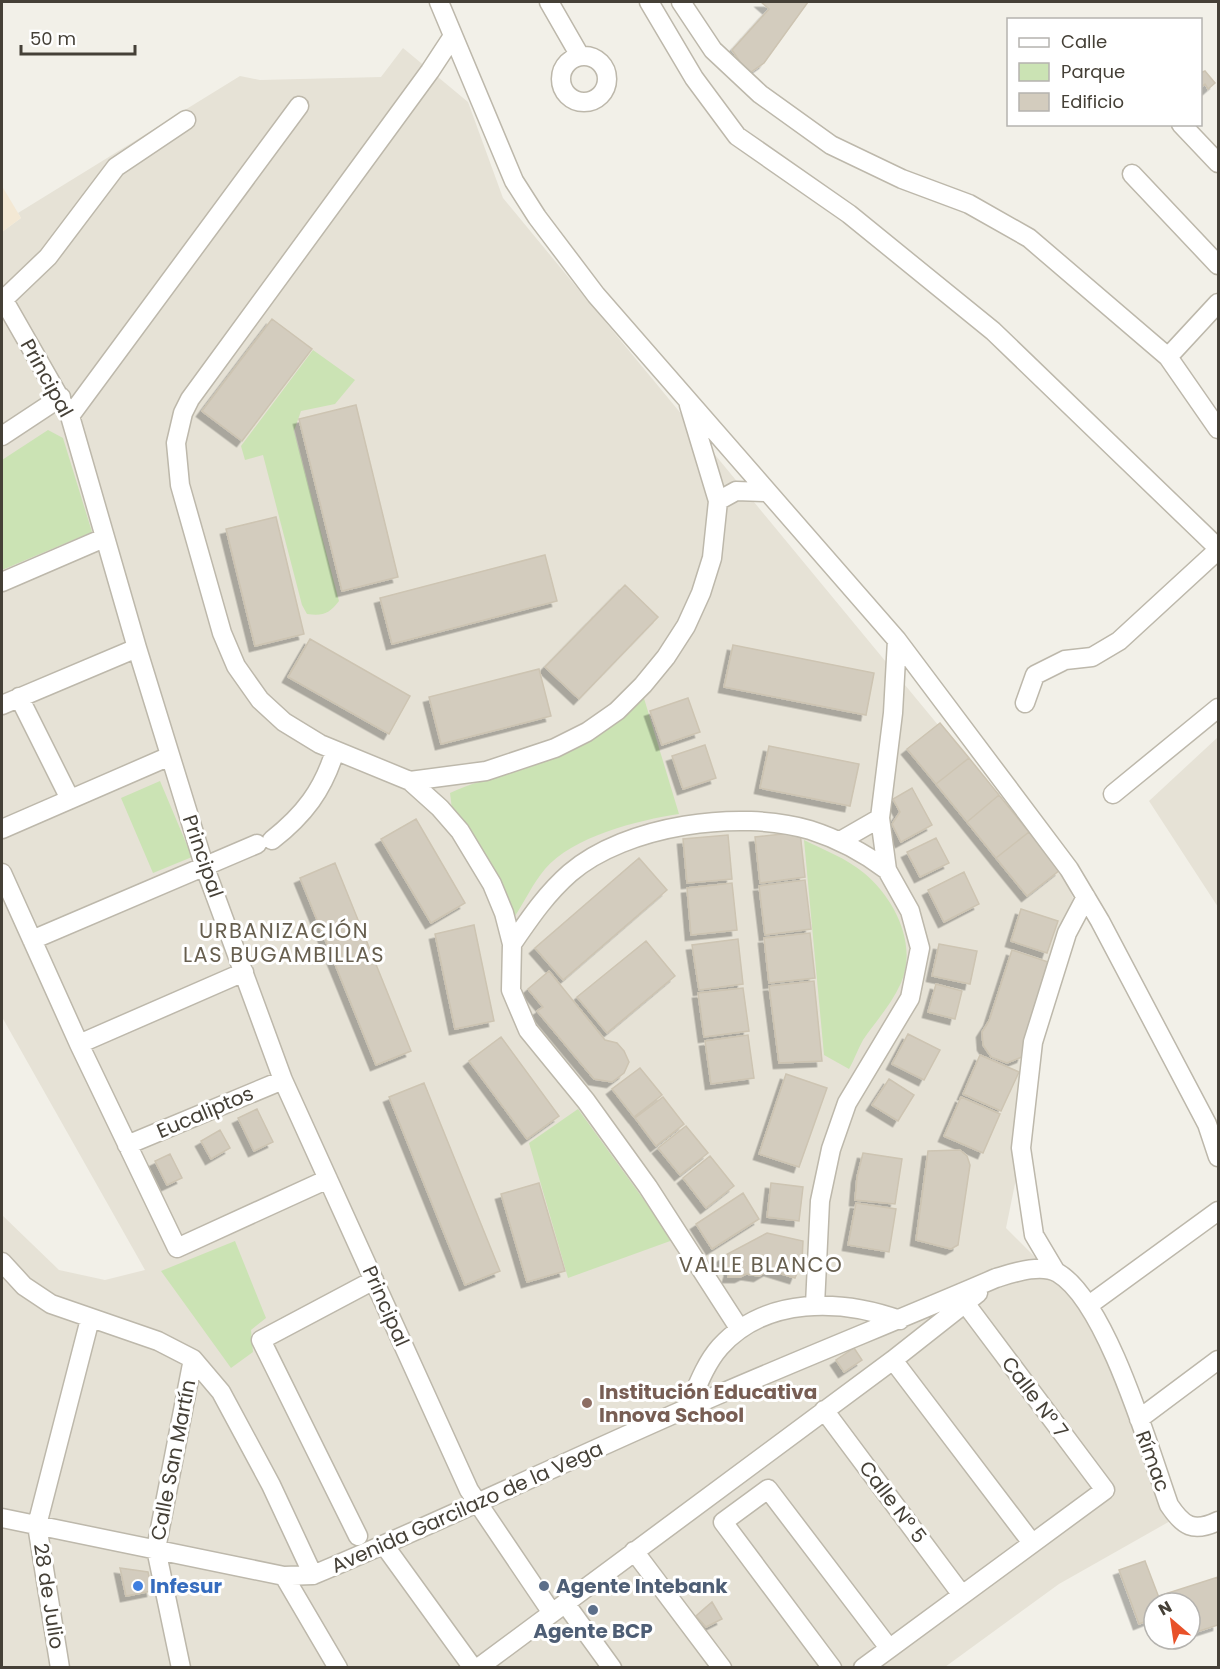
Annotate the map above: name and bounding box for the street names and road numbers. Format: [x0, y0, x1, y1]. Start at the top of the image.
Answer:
street label: Principal [14, 334, 80, 422]
street label: Principal [176, 811, 230, 901]
street label: Eucaliptos [152, 1079, 258, 1145]
street label: Principal [356, 1261, 416, 1351]
street label: Calle N° 7 [995, 1351, 1075, 1443]
street label: Calle San Martín [144, 1377, 202, 1543]
street label: Rímac [1129, 1426, 1177, 1496]
street label: Avenida Garcilazo de la Vega [327, 1434, 607, 1580]
street label: Calle N° 5 [853, 1455, 933, 1549]
street label: 28 de Julio [27, 1541, 71, 1651]

